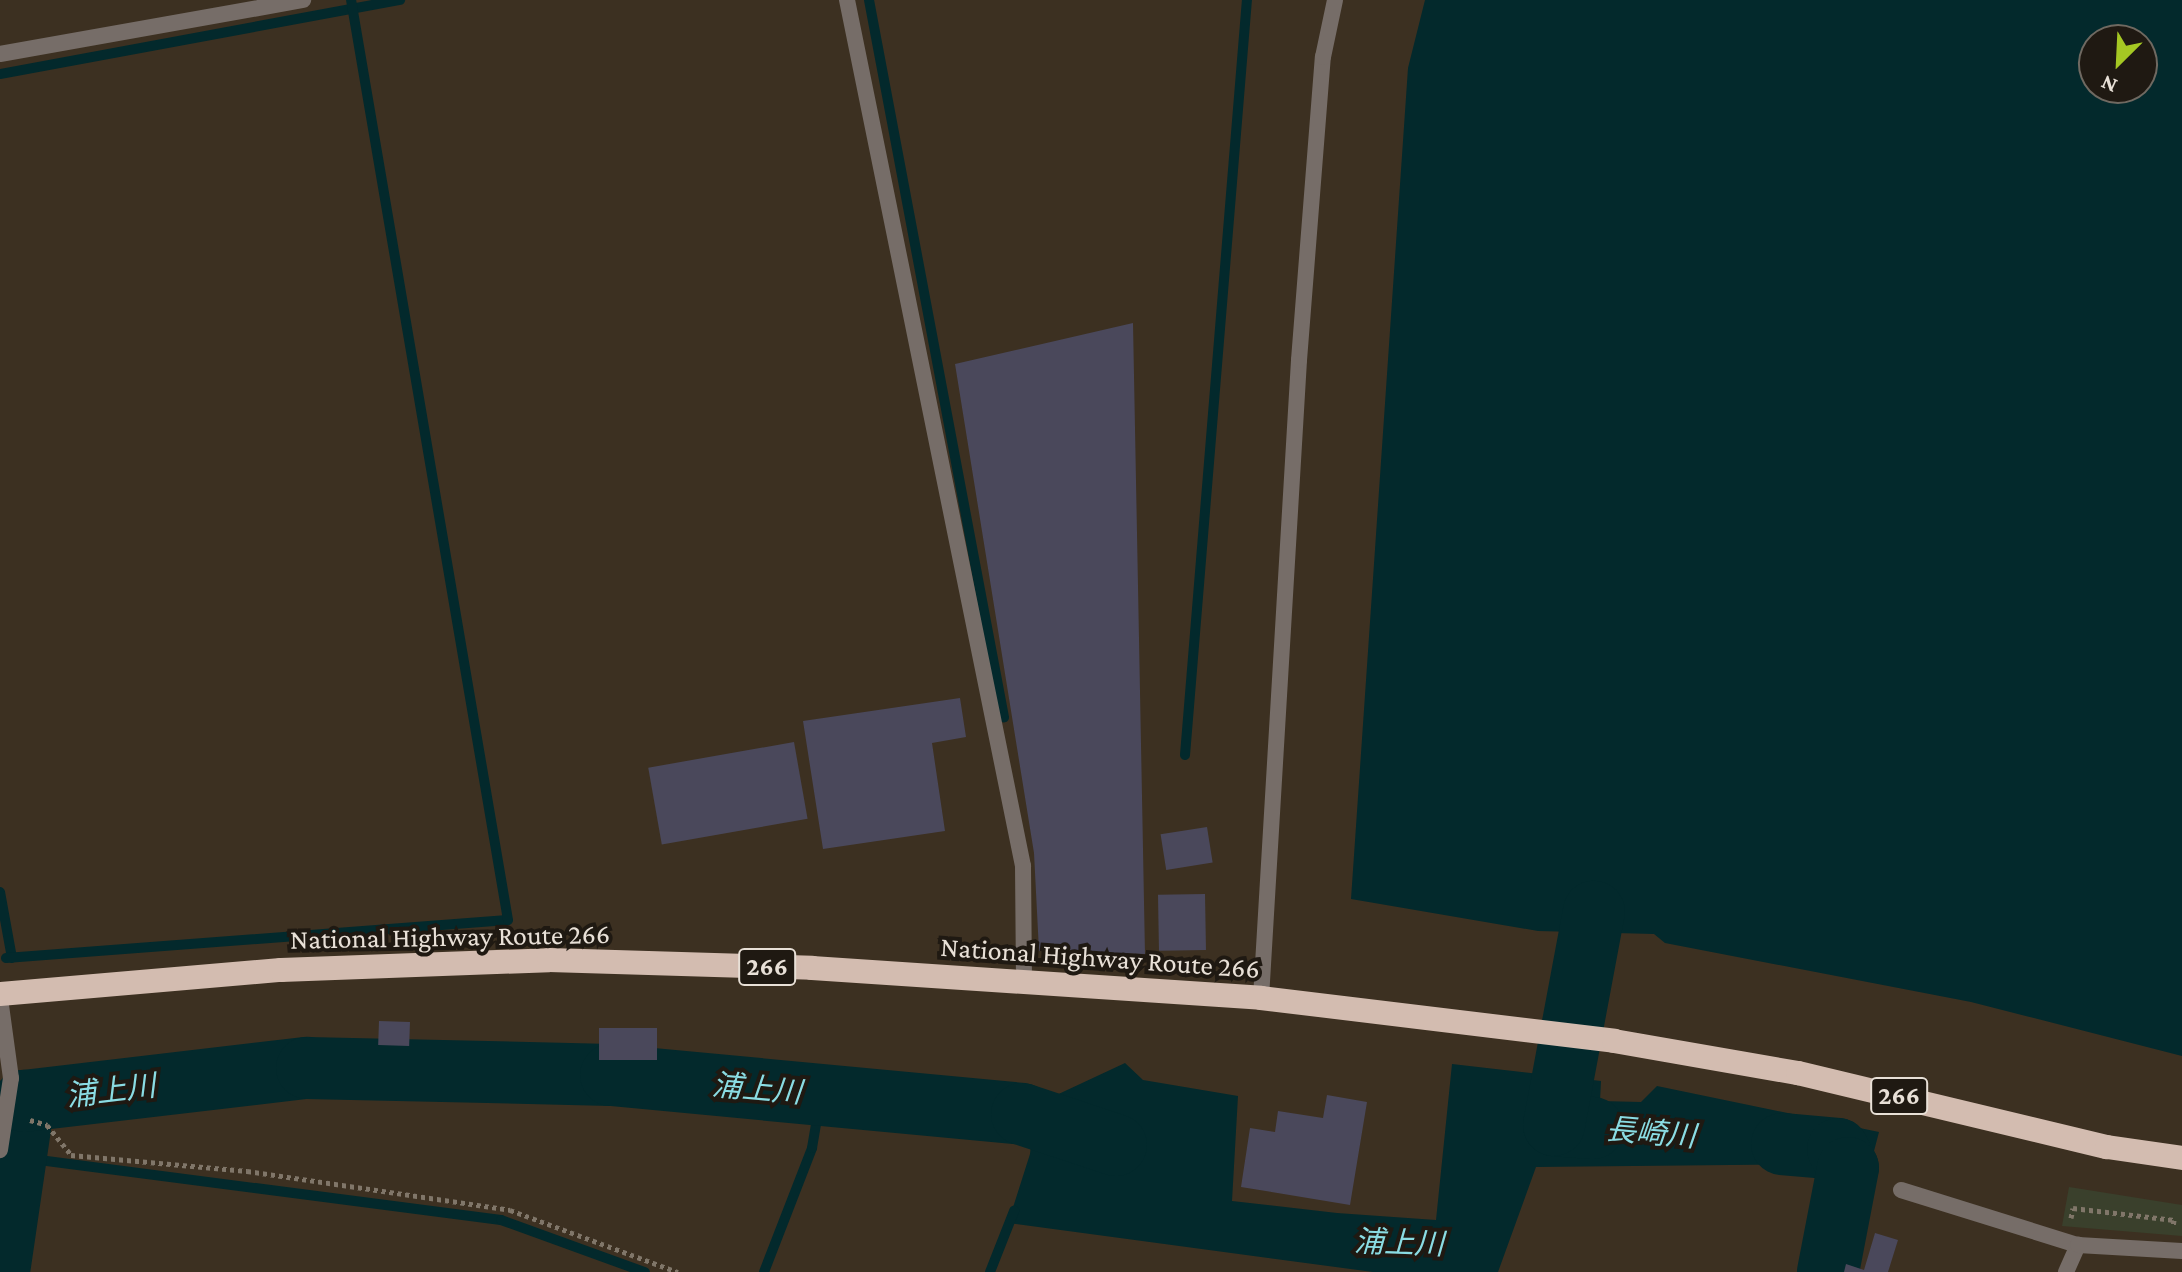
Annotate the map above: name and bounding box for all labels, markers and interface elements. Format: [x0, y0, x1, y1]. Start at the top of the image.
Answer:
north arrow [2078, 24, 2158, 104]
text: N [2097, 70, 2121, 99]
street label: National Highway Route 266 [290, 917, 610, 957]
street label: National Highway Route 266 [939, 930, 1261, 986]
road number: 266 [737, 945, 797, 989]
water label: 浦上川 [711, 1067, 803, 1111]
water label: 浦上川 [64, 1068, 158, 1114]
road number: 266 [1869, 1074, 1929, 1118]
water label: 長崎川 [1605, 1111, 1697, 1155]
water label: 浦上川 [1353, 1223, 1445, 1263]

